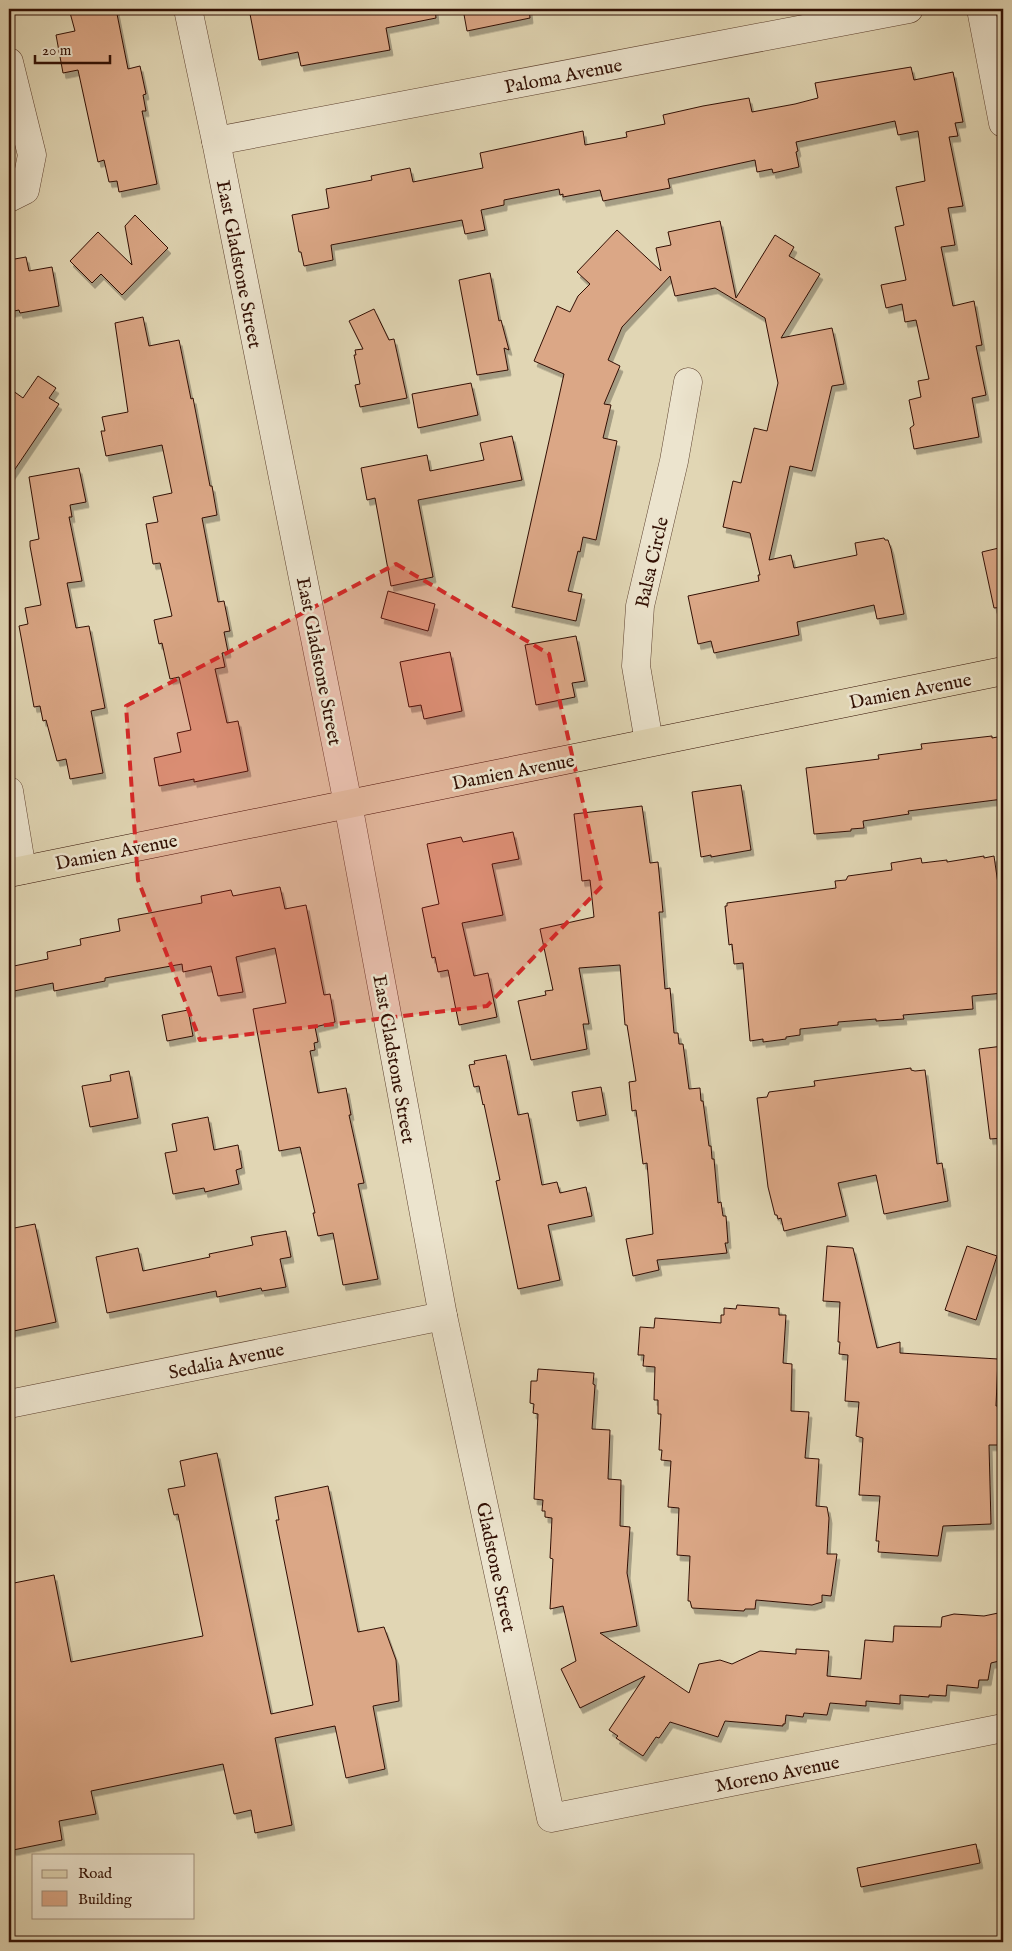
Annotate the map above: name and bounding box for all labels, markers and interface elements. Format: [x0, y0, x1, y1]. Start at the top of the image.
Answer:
scale bar [35, 32, 110, 64]
text: 20 m [42, 41, 72, 60]
street label: Paloma Avenue [502, 54, 625, 100]
street label: East Gladstone Street [210, 178, 266, 351]
street label: Balsa Circle [631, 514, 675, 610]
street label: East Gladstone Street [290, 575, 346, 748]
street label: Damien Avenue [847, 668, 974, 716]
street label: Damien Avenue [450, 749, 577, 797]
street label: Damien Avenue [53, 829, 180, 877]
street label: East Gladstone Street [366, 973, 420, 1146]
street label: Sedalia Avenue [166, 1338, 287, 1386]
street label: Gladstone Street [470, 1500, 521, 1635]
street label: Moreno Avenue [713, 1751, 842, 1799]
legend [32, 1854, 195, 1918]
text: Road [78, 1864, 113, 1883]
text: Building [78, 1890, 133, 1909]

